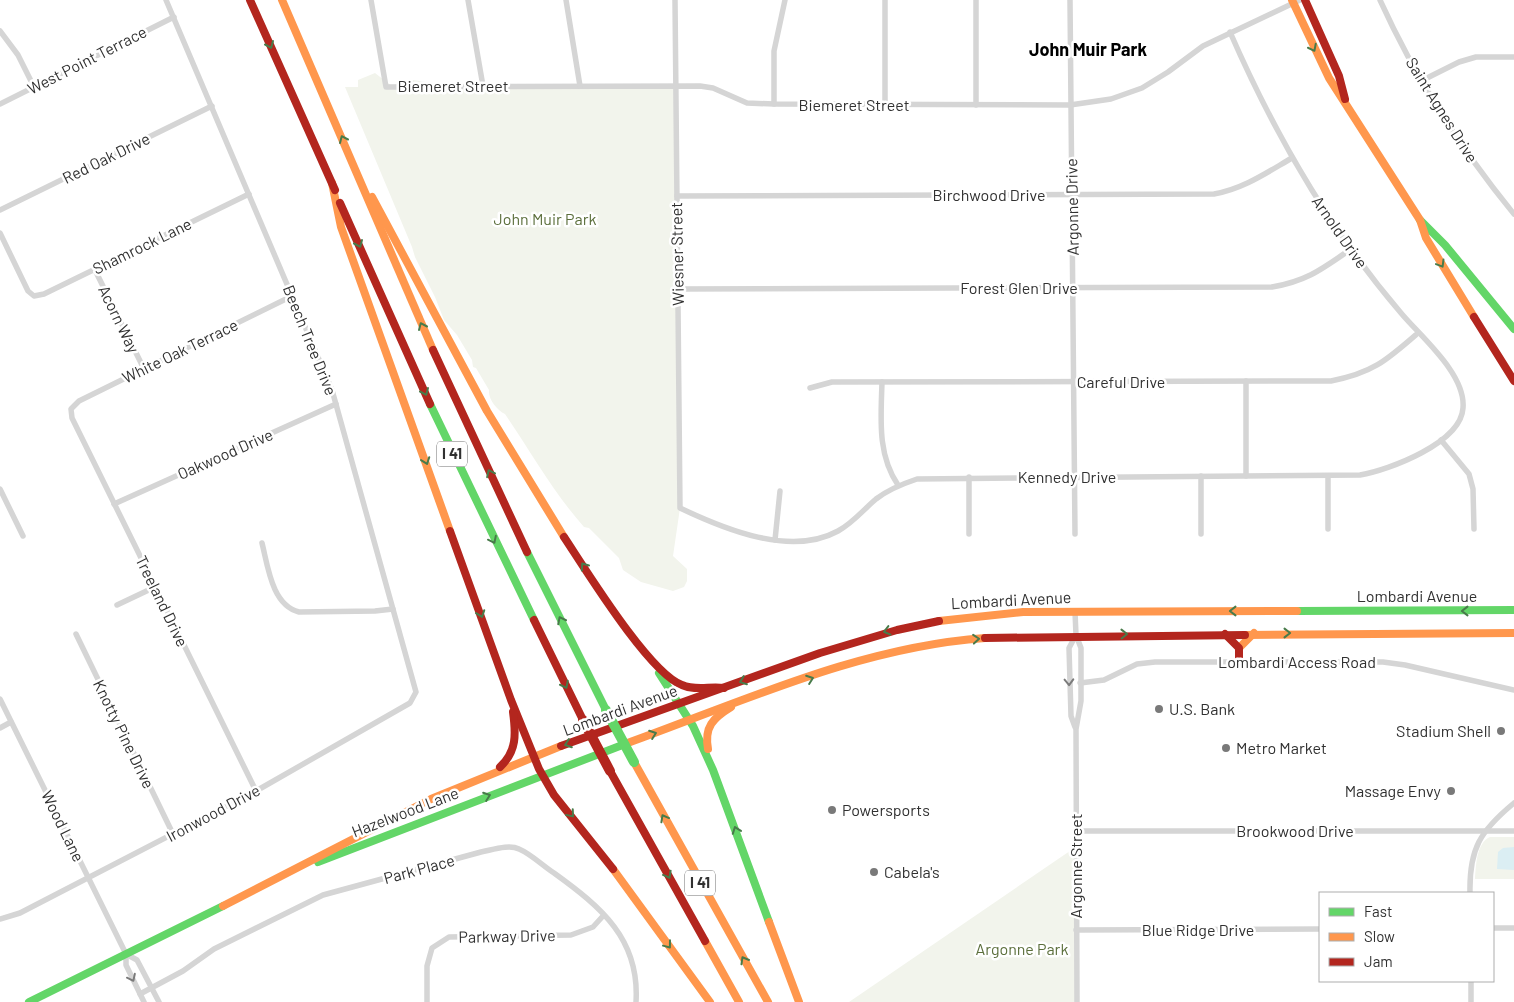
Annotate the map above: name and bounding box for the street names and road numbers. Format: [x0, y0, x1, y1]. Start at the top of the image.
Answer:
street label: West Point Terrace [24, 21, 149, 98]
street label: Saint Agnes Drive [1402, 54, 1482, 166]
street label: Biemeret Street [397, 76, 509, 95]
street label: Biemeret Street [798, 95, 910, 114]
street label: Red Oak Drive [59, 128, 153, 187]
street label: Argonne Drive [1061, 158, 1082, 256]
street label: Birchwood Drive [933, 185, 1045, 204]
street label: Arnold Drive [1309, 192, 1372, 272]
street label: Wiesner Street [666, 202, 687, 306]
street label: Shamrock Lane [89, 213, 194, 278]
street label: Forest Glen Drive [960, 278, 1078, 297]
street label: Acorn Way [95, 282, 144, 356]
street label: Beech Tree Drive [280, 282, 341, 398]
street label: White Oak Terrace [119, 314, 241, 387]
street label: Careful Drive [1077, 372, 1165, 391]
street label: Oakwood Drive [174, 424, 275, 483]
road number: I 41 [437, 442, 467, 466]
street label: Kennedy Drive [1018, 467, 1116, 486]
street label: Treeland Drive [132, 552, 193, 649]
street label: Lombardi Avenue [1357, 586, 1477, 605]
street label: Lombardi Avenue [950, 587, 1072, 612]
street label: Lombardi Access Road [1218, 652, 1376, 671]
street label: Knotty Pine Drive [90, 676, 159, 791]
street label: Lombardi Avenue [560, 680, 680, 739]
street label: Ironwood Drive [163, 780, 263, 845]
street label: Hazelwood Lane [349, 782, 461, 841]
street label: Wood Lane [38, 787, 89, 865]
street label: Argonne Street [1066, 813, 1085, 919]
street label: Brookwood Drive [1236, 821, 1354, 840]
street label: Park Place [381, 850, 456, 887]
road number: I 41 [685, 870, 715, 896]
street label: Blue Ridge Drive [1142, 920, 1254, 939]
street label: Parkway Drive [458, 925, 556, 946]

